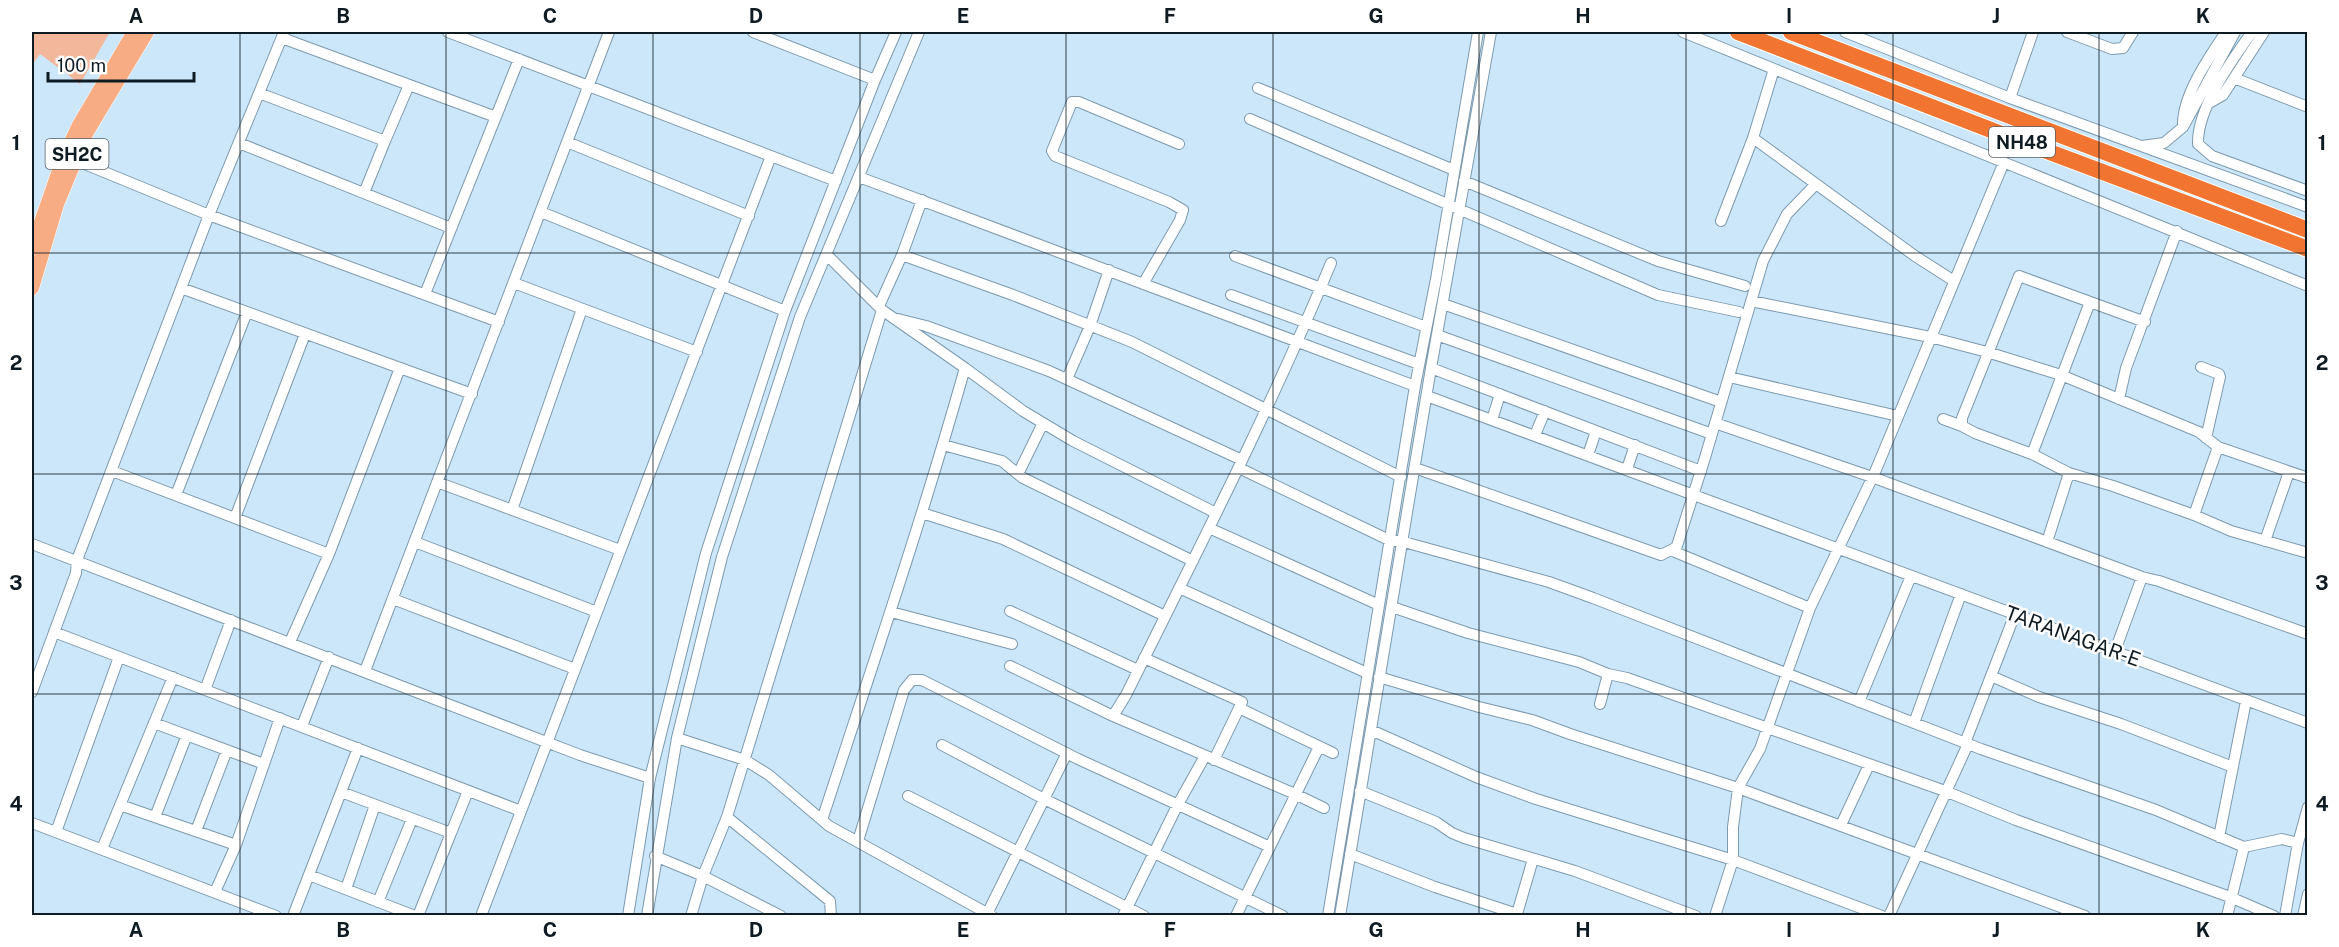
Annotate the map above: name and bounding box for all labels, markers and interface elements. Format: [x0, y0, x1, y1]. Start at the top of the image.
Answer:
text: A [129, 4, 143, 28]
text: B [336, 4, 350, 28]
text: C [543, 4, 557, 28]
text: D [749, 4, 763, 28]
text: E [957, 4, 969, 28]
text: F [1164, 4, 1176, 28]
text: G [1368, 4, 1384, 28]
text: H [1575, 4, 1591, 28]
text: I [1786, 4, 1792, 28]
text: J [1992, 4, 2000, 28]
text: K [2196, 4, 2210, 28]
scale bar [48, 45, 194, 83]
text: 100 m [57, 55, 106, 76]
road number: NH48 [1989, 127, 2055, 157]
text: 1 [12, 131, 20, 155]
text: 1 [2318, 131, 2326, 155]
road number: SH2C [46, 139, 109, 169]
text: 2 [10, 351, 22, 375]
text: 2 [2316, 351, 2328, 375]
text: 3 [9, 571, 23, 595]
text: 3 [2315, 571, 2329, 595]
street label: TARANAGAR-E [2002, 600, 2144, 672]
text: 4 [9, 792, 23, 816]
text: 4 [2315, 792, 2329, 816]
text: A [129, 918, 143, 942]
text: B [336, 918, 350, 942]
text: C [543, 918, 557, 942]
text: D [749, 918, 763, 942]
text: E [957, 918, 969, 942]
text: F [1164, 918, 1176, 942]
text: G [1368, 918, 1384, 942]
text: H [1575, 918, 1591, 942]
text: I [1786, 918, 1792, 942]
text: J [1992, 918, 2000, 942]
text: K [2196, 918, 2210, 942]

